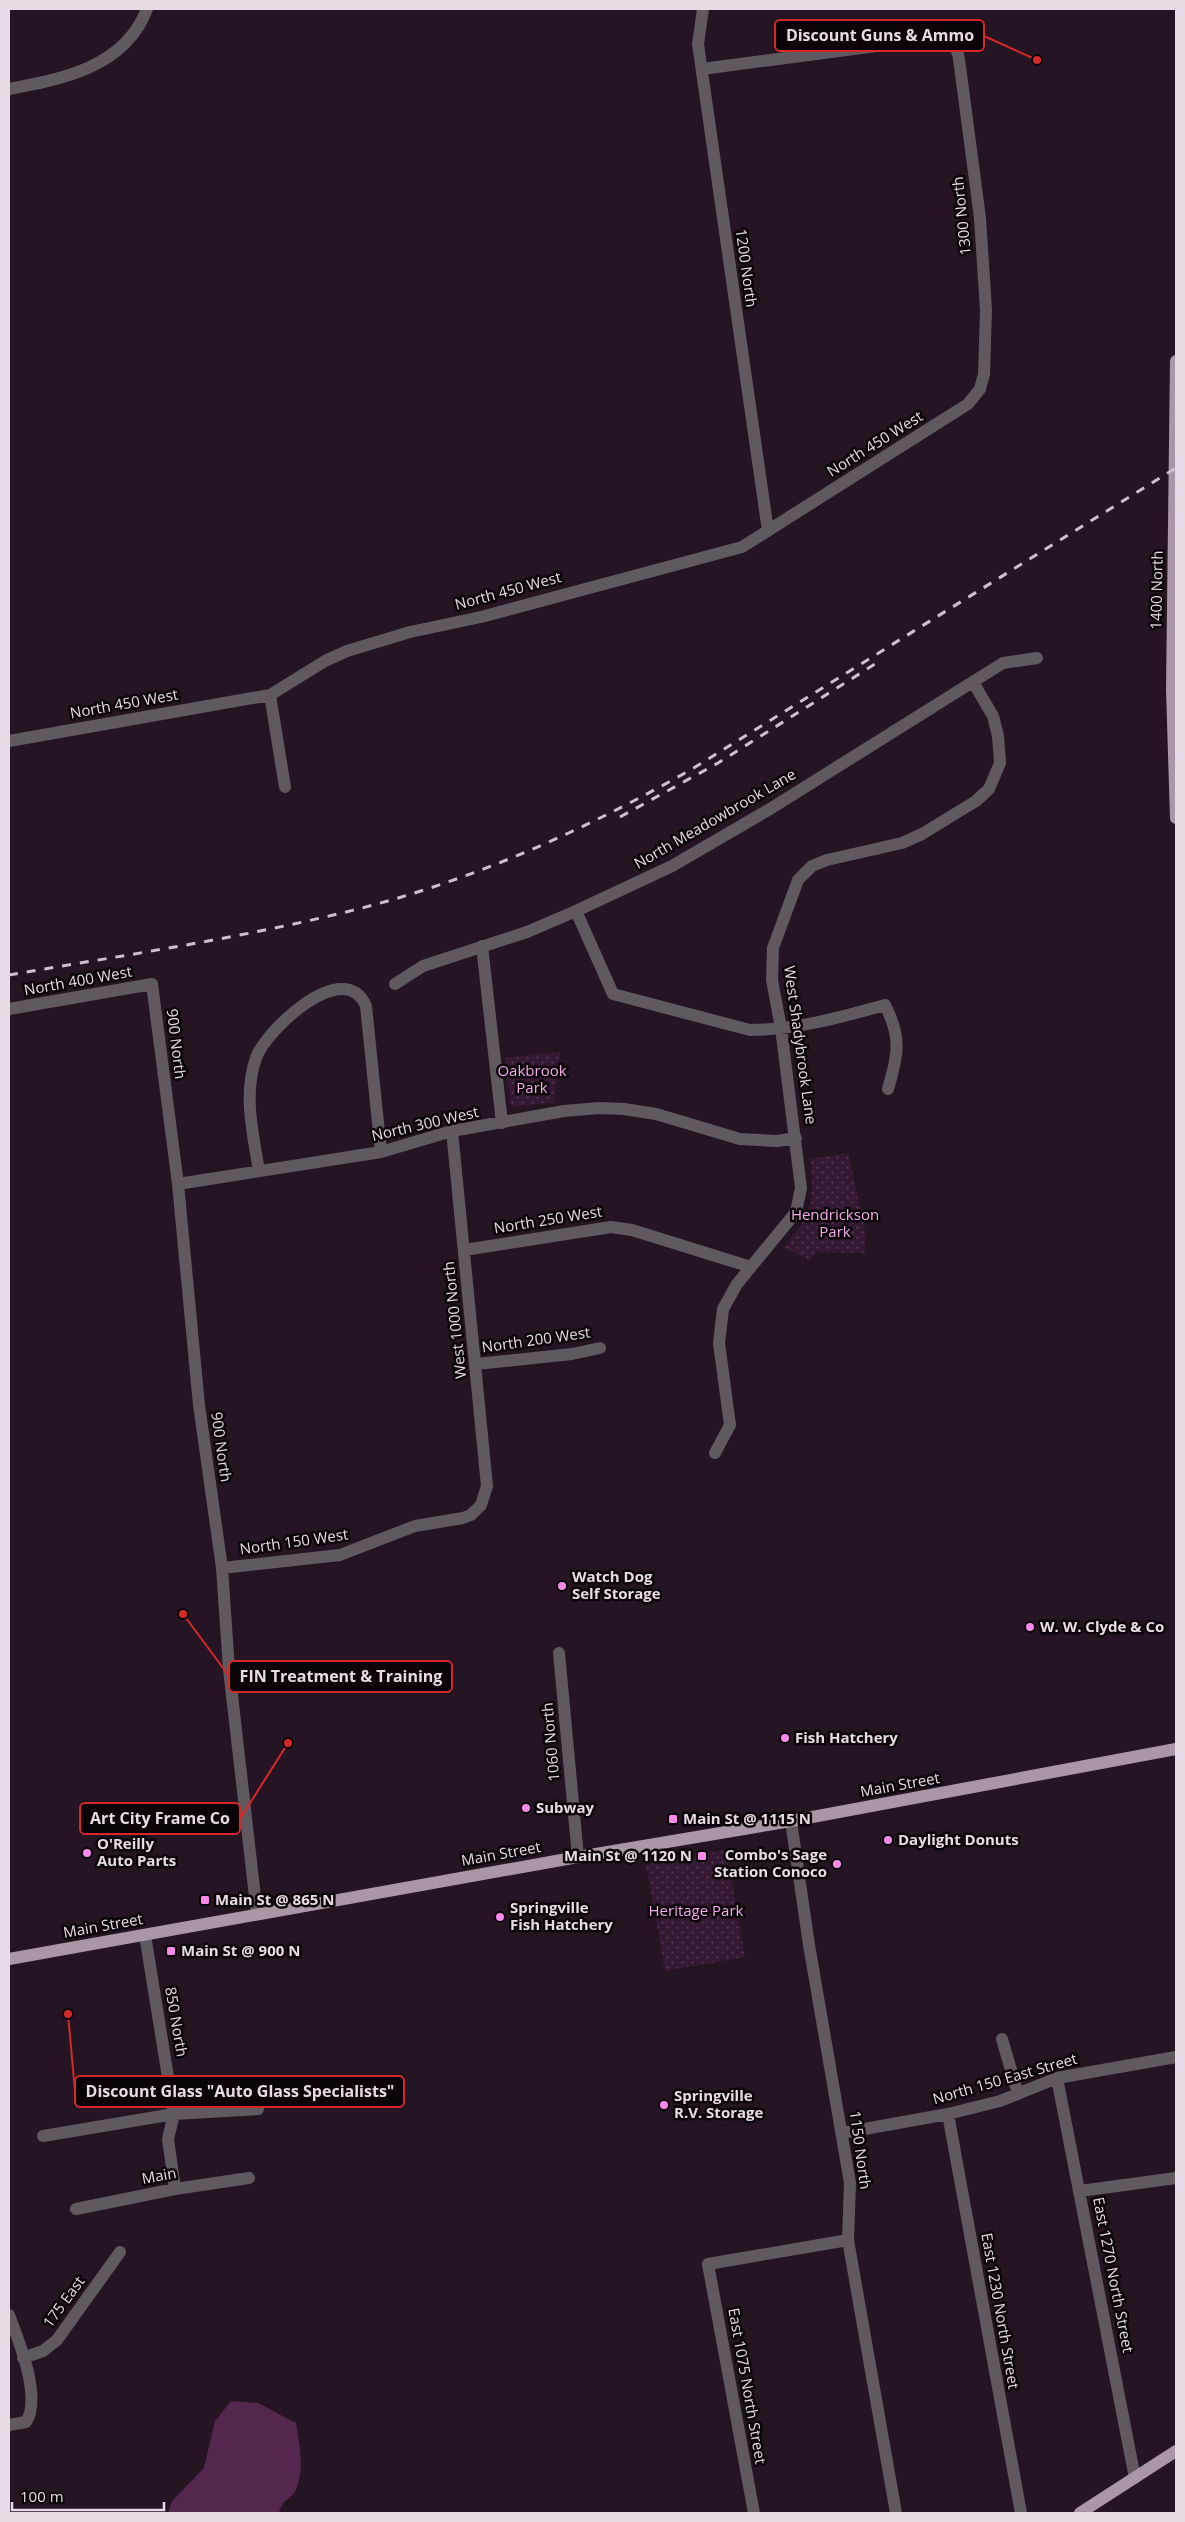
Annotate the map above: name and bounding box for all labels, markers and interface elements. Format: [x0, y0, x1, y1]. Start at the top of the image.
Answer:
callout: Discount Guns & Ammo [775, 20, 984, 51]
text: Discount Guns & Ammo [786, 24, 974, 46]
street label: 1300 North [947, 176, 975, 257]
street label: 1200 North [732, 227, 762, 308]
street label: North 450 West [823, 406, 926, 481]
street label: 1400 North [1145, 550, 1167, 630]
street label: North 450 West [452, 566, 563, 614]
street label: North 450 West [68, 684, 179, 722]
street label: North Meadowbrook Lane [630, 764, 799, 873]
street label: North 400 West [22, 961, 133, 999]
street label: West Shadybrook Lane [780, 964, 822, 1125]
street label: 900 North [163, 1008, 191, 1080]
park label: Oakbrook Park [497, 1060, 567, 1097]
street label: North 300 West [369, 1101, 480, 1145]
street label: North 250 West [492, 1201, 603, 1237]
park label: Hendrickson Park [791, 1204, 879, 1241]
street label: West 1000 North [438, 1260, 470, 1380]
street label: North 200 West [480, 1322, 591, 1357]
street label: 900 North [207, 1411, 237, 1483]
street label: North 150 West [238, 1524, 349, 1559]
place label: Watch Dog Self Storage [572, 1566, 661, 1603]
marker: Watch Dog Self Storage [556, 1580, 568, 1592]
place label: W. W. Clyde & Co [1040, 1616, 1164, 1636]
marker: W. W. Clyde & Co [1024, 1621, 1036, 1633]
callout: FIN Treatment & Training [229, 1661, 452, 1692]
text: FIN Treatment & Training [240, 1665, 442, 1687]
street label: 1060 North [537, 1702, 563, 1782]
place label: Fish Hatchery [795, 1727, 898, 1747]
marker: Fish Hatchery [779, 1732, 791, 1744]
street label: Main Street [858, 1767, 941, 1801]
place label: Subway [536, 1797, 595, 1817]
marker: Subway [520, 1802, 532, 1814]
callout: Art City Frame Co [80, 1803, 240, 1834]
text: Art City Frame Co [90, 1807, 230, 1829]
place label: Main St @ 1115 N [683, 1808, 811, 1828]
marker: Main St @ 1115 N [667, 1813, 679, 1825]
place label: Daylight Donuts [898, 1829, 1019, 1849]
place label: O'Reilly Auto Parts [97, 1833, 176, 1870]
marker: Daylight Donuts [882, 1834, 894, 1846]
street label: Main Street [459, 1836, 542, 1870]
place label: Combo's Sage Station Conoco [714, 1844, 827, 1881]
place label: Main St @ 1120 N [564, 1845, 692, 1865]
marker: O'Reilly Auto Parts [81, 1847, 93, 1859]
marker: Main St @ 1120 N [696, 1850, 708, 1862]
marker: Combo's Sage Station Conoco [831, 1858, 843, 1870]
place label: Main St @ 865 N [215, 1889, 334, 1909]
marker: Main St @ 865 N [199, 1894, 211, 1906]
place label: Springville Fish Hatchery [510, 1897, 613, 1934]
park label: Heritage Park [649, 1900, 744, 1920]
street label: Main Street [61, 1908, 144, 1942]
marker: Springville Fish Hatchery [494, 1911, 506, 1923]
place label: Main St @ 900 N [181, 1940, 300, 1960]
marker: Main St @ 900 N [165, 1945, 177, 1957]
street label: 850 North [161, 1985, 193, 2058]
street label: North 150 East Street [930, 2048, 1079, 2108]
callout: Discount Glass "Auto Glass Specialists" [75, 2076, 404, 2107]
text: Discount Glass "Auto Glass Specialists" [86, 2080, 394, 2102]
place label: Springville R.V. Storage [674, 2085, 764, 2122]
marker: Springville R.V. Storage [658, 2099, 670, 2111]
street label: 1150 North [846, 2109, 876, 2190]
street label: Main [140, 2162, 178, 2188]
street label: East 1270 North Street [1089, 2195, 1139, 2354]
street label: East 1230 North Street [977, 2231, 1025, 2390]
street label: 175 East [38, 2272, 89, 2331]
street label: East 1075 North Street [724, 2306, 772, 2465]
scale bar [12, 2480, 165, 2512]
text: 100 m [20, 2486, 64, 2506]

